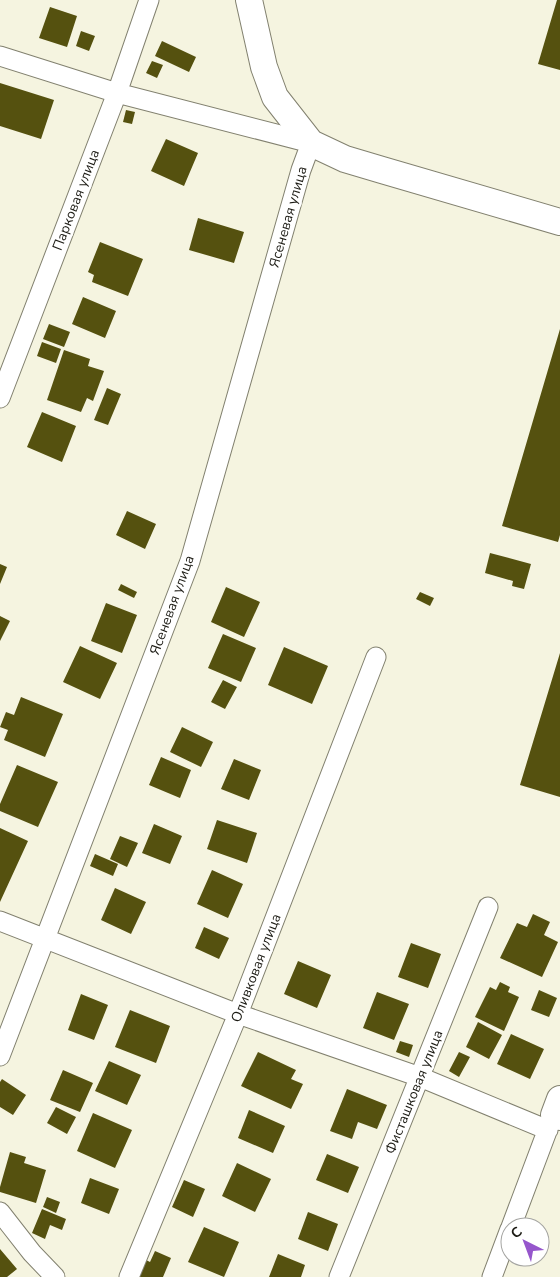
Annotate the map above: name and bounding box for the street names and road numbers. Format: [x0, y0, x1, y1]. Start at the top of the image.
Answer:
street label: Парковая улица [48, 147, 104, 253]
street label: Ясеневая улица [264, 164, 312, 270]
street label: Ясеневая улица [145, 553, 199, 657]
street label: Оливковая улица [226, 911, 286, 1025]
street label: Фисташковая улица [380, 1027, 448, 1157]

